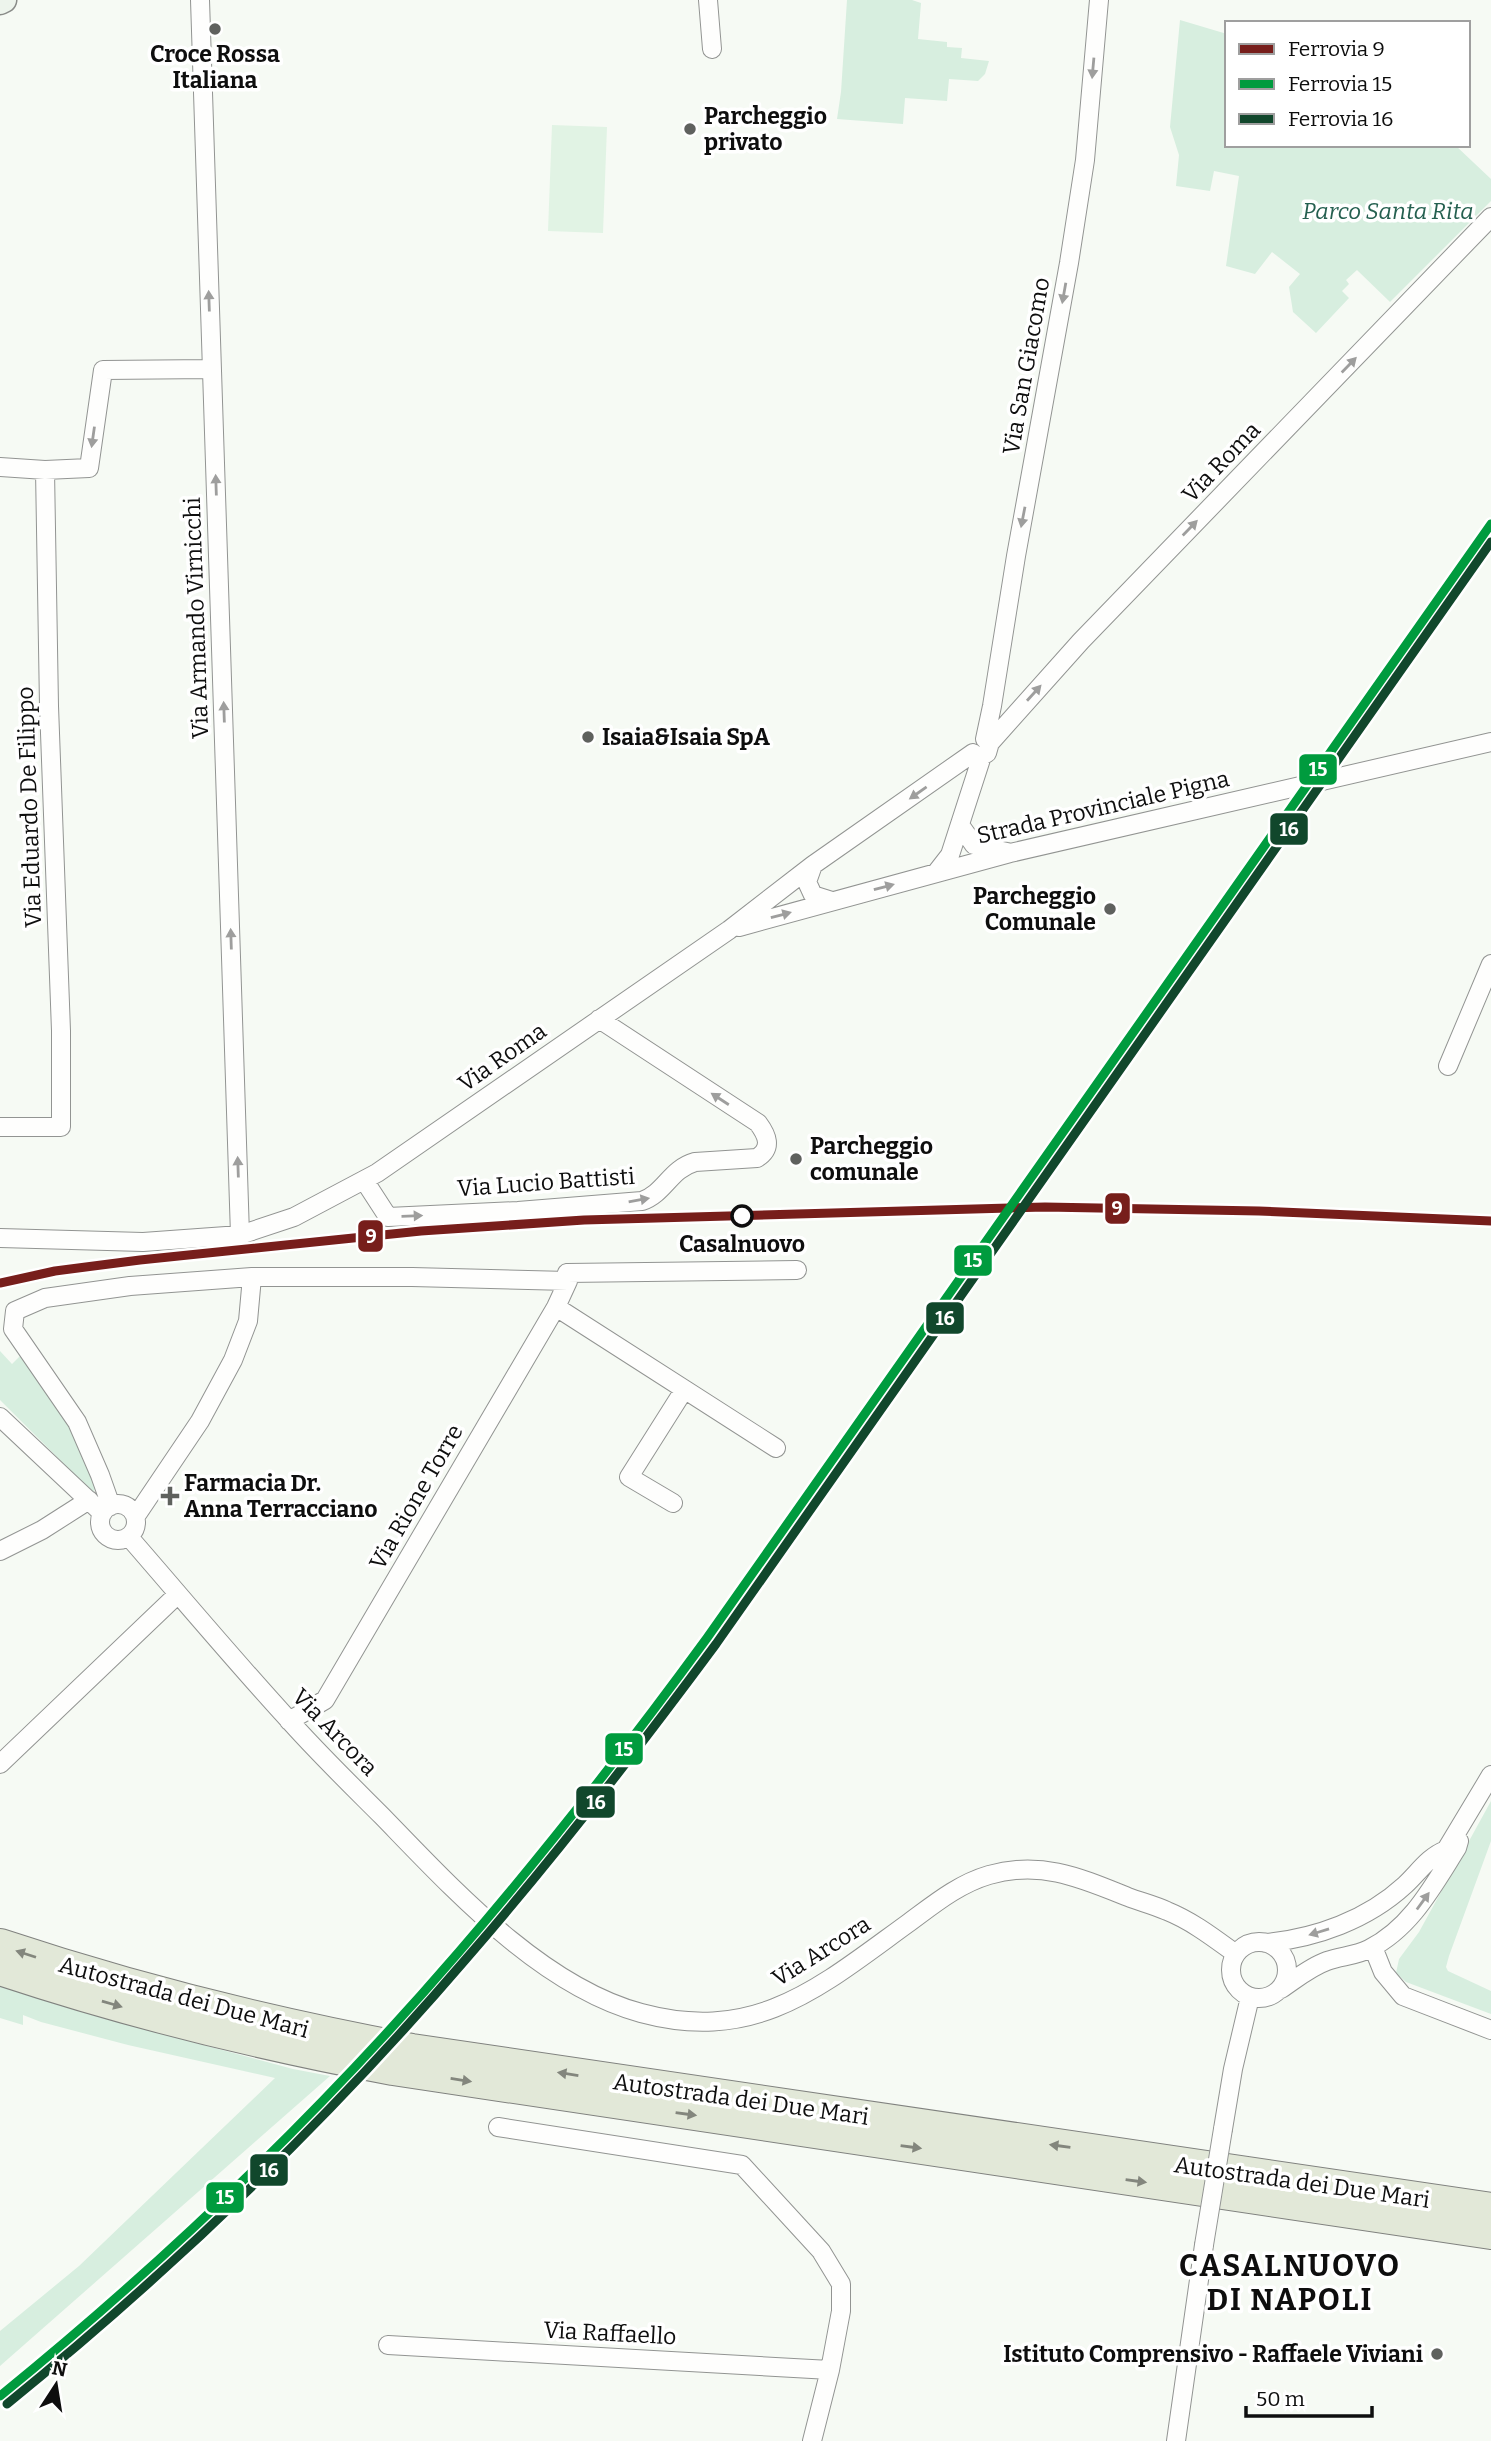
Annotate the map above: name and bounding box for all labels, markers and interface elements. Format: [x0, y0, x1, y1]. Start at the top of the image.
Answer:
marker: Croce Rossa Italiana [207, 21, 223, 37]
legend [1225, 21, 1470, 147]
text: Ferrovia 9 [1288, 36, 1385, 62]
place label: Croce Rossa Italiana [150, 40, 280, 94]
one-way arrow [1087, 57, 1098, 79]
text: Ferrovia 15 [1288, 71, 1392, 97]
place label: Parcheggio privato [704, 102, 827, 156]
text: Ferrovia 16 [1288, 106, 1393, 132]
marker: Parcheggio privato [682, 121, 698, 137]
park label: Parco Santa Rita [1302, 197, 1474, 225]
street label: Via San Giacomo [997, 275, 1055, 457]
one-way arrow [1058, 283, 1069, 305]
one-way arrow [203, 290, 215, 312]
one-way arrow [1341, 357, 1357, 374]
street label: Via Roma [1176, 416, 1266, 508]
one-way arrow [88, 427, 99, 449]
one-way arrow [210, 473, 221, 495]
street label: Via Armando Virnicchi [178, 497, 214, 739]
one-way arrow [1017, 506, 1028, 528]
one-way arrow [1182, 520, 1198, 537]
one-way arrow [1026, 684, 1042, 702]
street label: Via Eduardo De Filippo [11, 686, 47, 928]
one-way arrow [219, 701, 230, 723]
place label: Isaia&Isaia SpA [602, 723, 771, 751]
marker: Isaia&Isaia SpA [580, 729, 596, 745]
line badge: 15 [1298, 753, 1338, 786]
text: 15 [1309, 758, 1327, 781]
street label: Strada Provinciale Pigna [974, 764, 1232, 850]
one-way arrow [909, 786, 927, 800]
line badge: 16 [1269, 812, 1309, 846]
text: 16 [1279, 818, 1299, 841]
one-way arrow [874, 881, 896, 892]
place label: Parcheggio Comunale [973, 882, 1096, 936]
marker: Parcheggio Comunale [1102, 901, 1118, 917]
one-way arrow [770, 910, 791, 920]
one-way arrow [225, 928, 237, 950]
street label: Via Roma [453, 1016, 552, 1097]
one-way arrow [711, 1093, 730, 1106]
place label: Parcheggio comunale [810, 1132, 933, 1186]
marker: Parcheggio comunale [788, 1151, 804, 1167]
one-way arrow [233, 1155, 244, 1177]
street label: Via Lucio Battisti [456, 1162, 636, 1202]
line badge: 9 [1104, 1192, 1131, 1225]
one-way arrow [628, 1194, 650, 1205]
text: 9 [1111, 1197, 1123, 1220]
marker: Casalnuovo [731, 1205, 753, 1227]
one-way arrow [401, 1210, 423, 1221]
line badge: 9 [357, 1219, 384, 1253]
text: 9 [365, 1225, 377, 1248]
place label: Casalnuovo [679, 1230, 805, 1258]
line badge: 15 [953, 1244, 993, 1277]
text: 15 [964, 1249, 982, 1272]
line badge: 16 [925, 1301, 965, 1335]
text: 16 [935, 1307, 955, 1330]
street label: Via Rione Torre [363, 1419, 469, 1575]
place label: Farmacia Dr. Anna Terracciano [184, 1469, 378, 1523]
marker: Farmacia Dr. Anna Terracciano [162, 1488, 178, 1504]
street label: Via Arcora [286, 1682, 384, 1782]
line badge: 15 [604, 1732, 644, 1766]
text: 15 [615, 1738, 633, 1761]
line badge: 16 [575, 1785, 616, 1819]
text: 16 [586, 1791, 606, 1814]
one-way arrow [1416, 1892, 1430, 1910]
street label: Via Arcora [767, 1910, 876, 1992]
one-way arrow [1308, 1928, 1329, 1938]
one-way arrow [16, 1948, 37, 1958]
street label: Autostrada dei Due Mari [56, 1950, 312, 2044]
one-way arrow [102, 1999, 123, 2009]
street label: Autostrada dei Due Mari [611, 2067, 871, 2131]
one-way arrow [557, 2068, 579, 2079]
one-way arrow [450, 2075, 472, 2086]
one-way arrow [675, 2109, 697, 2120]
one-way arrow [1049, 2140, 1071, 2151]
one-way arrow [900, 2142, 922, 2153]
street label: Autostrada dei Due Mari [1172, 2150, 1432, 2214]
line badge: 16 [249, 2153, 289, 2187]
text: 16 [259, 2159, 279, 2182]
one-way arrow [1125, 2175, 1147, 2186]
line badge: 15 [205, 2181, 245, 2214]
text: 15 [216, 2186, 234, 2209]
district label: CASALNUOVO DI NAPOLI [1179, 2248, 1401, 2318]
street label: Via Raffaello [543, 2316, 677, 2350]
place label: Istituto Comprensivo - Raffaele Viviani [1003, 2340, 1423, 2368]
marker: Istituto Comprensivo - Raffaele Viviani [1429, 2346, 1445, 2362]
north arrow [21, 2350, 91, 2420]
text: N [50, 2356, 69, 2382]
scale bar [1246, 2374, 1372, 2418]
text: 50 m [1256, 2386, 1305, 2412]

